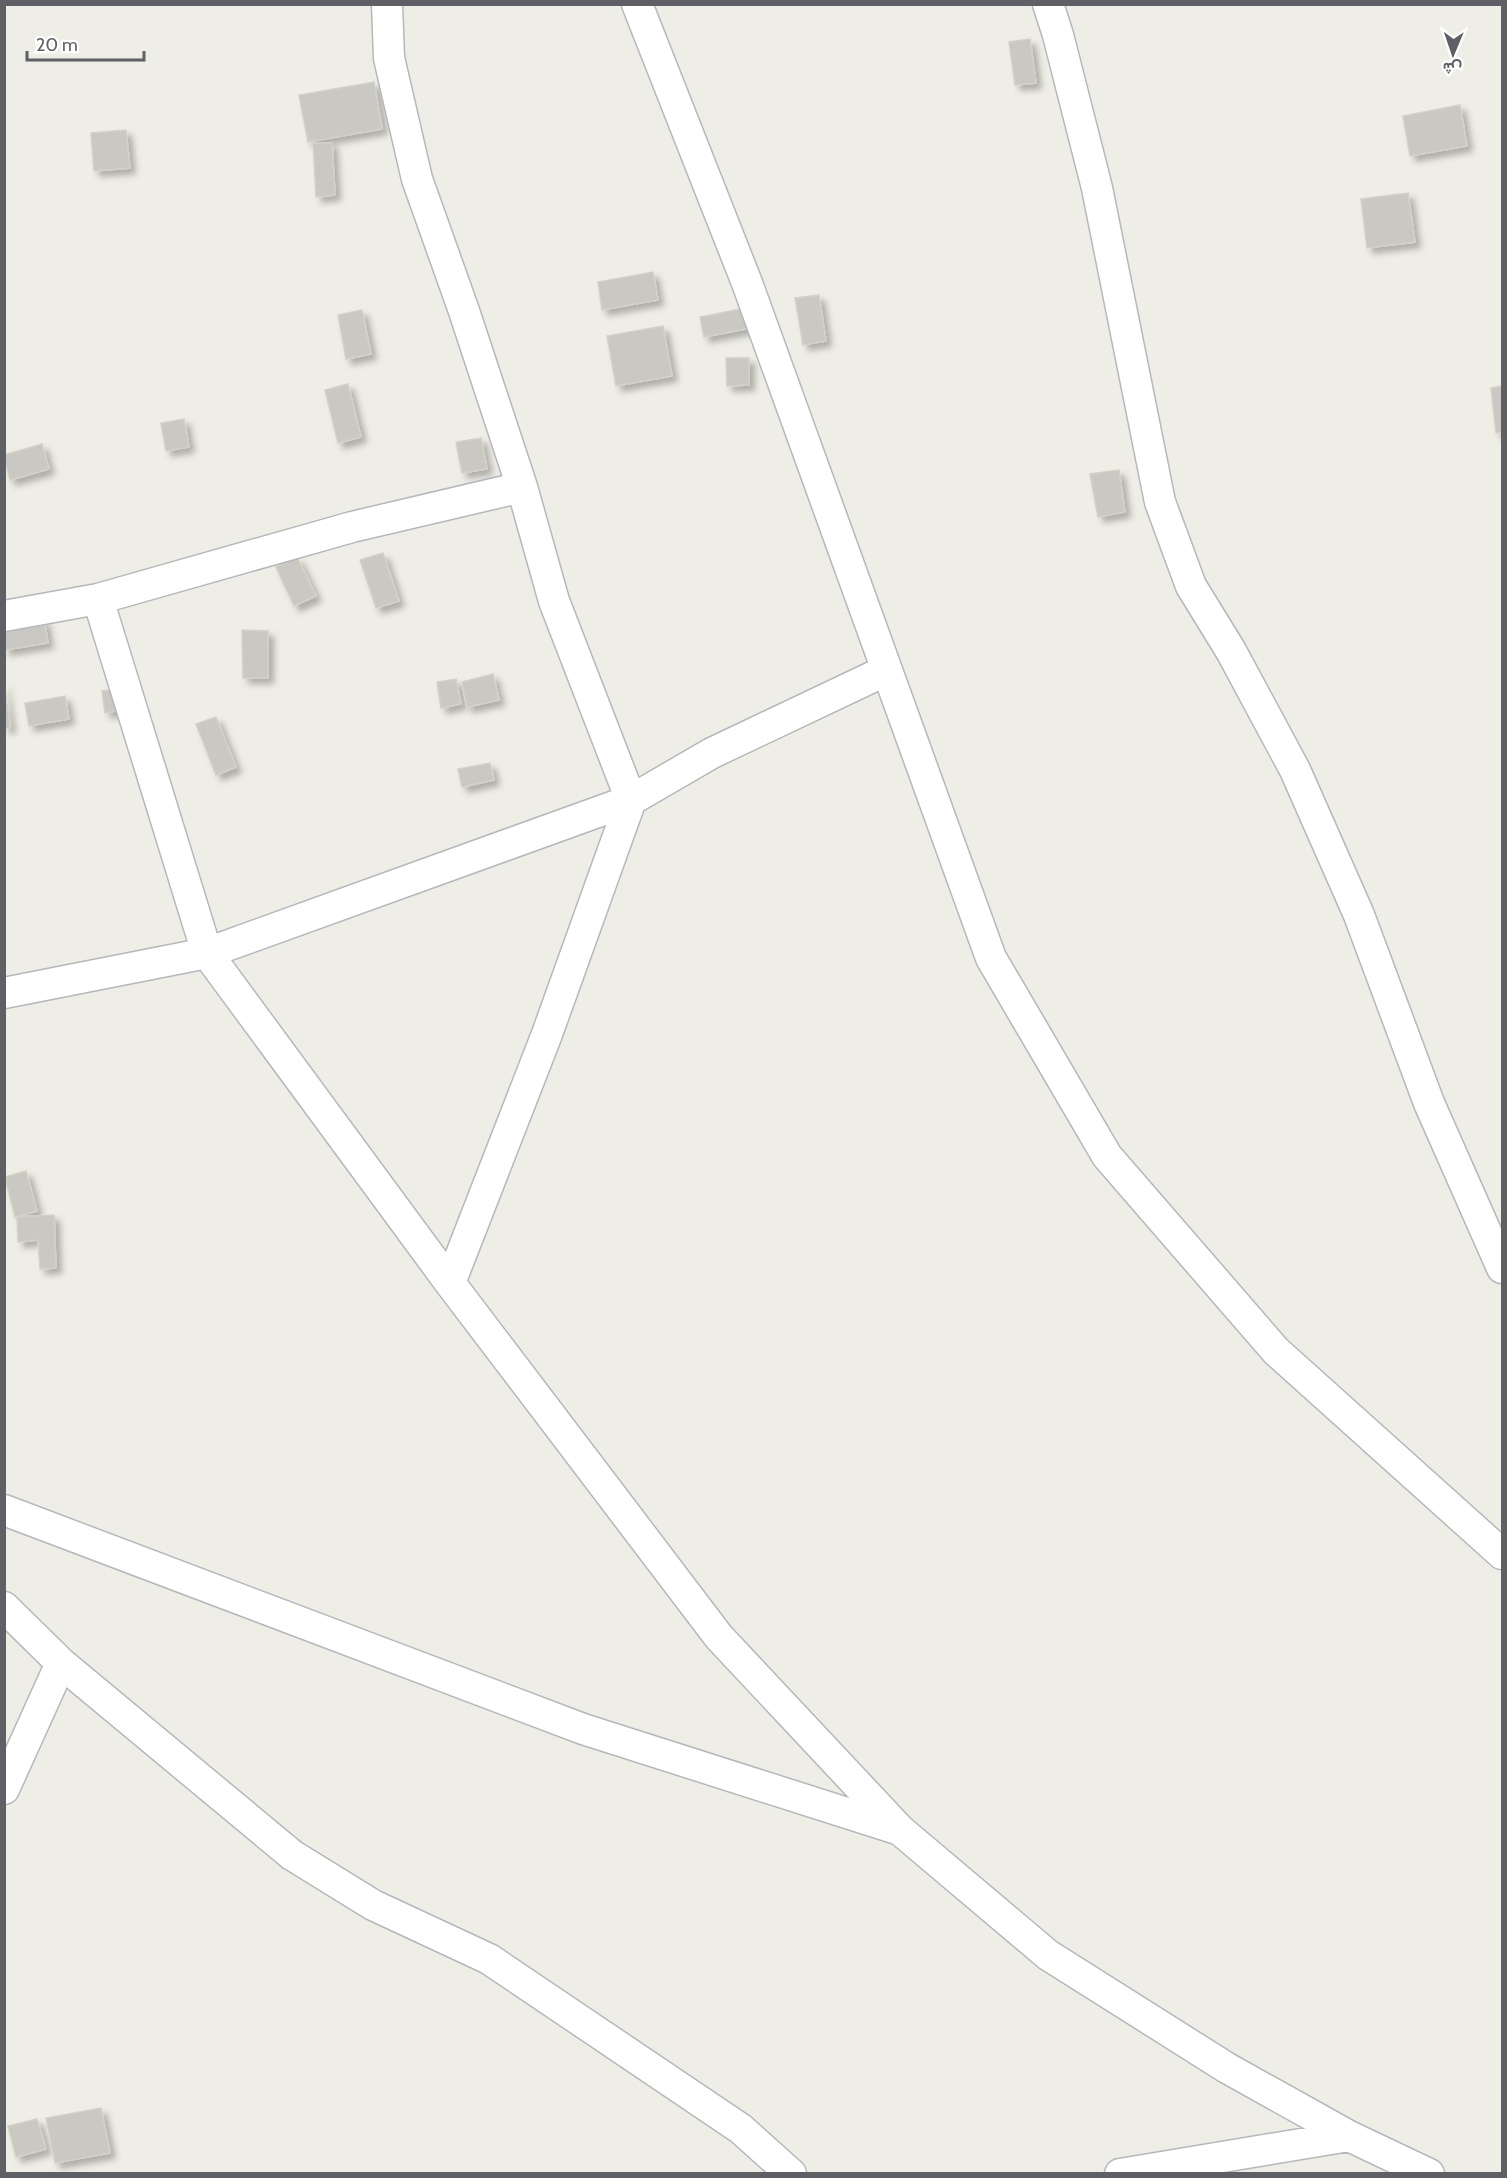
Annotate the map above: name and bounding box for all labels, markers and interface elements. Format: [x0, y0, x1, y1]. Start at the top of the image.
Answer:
scale bar [27, 24, 144, 62]
north arrow [1423, 24, 1483, 84]
text: 20 m [36, 34, 78, 56]
text: ش [1443, 59, 1462, 78]

